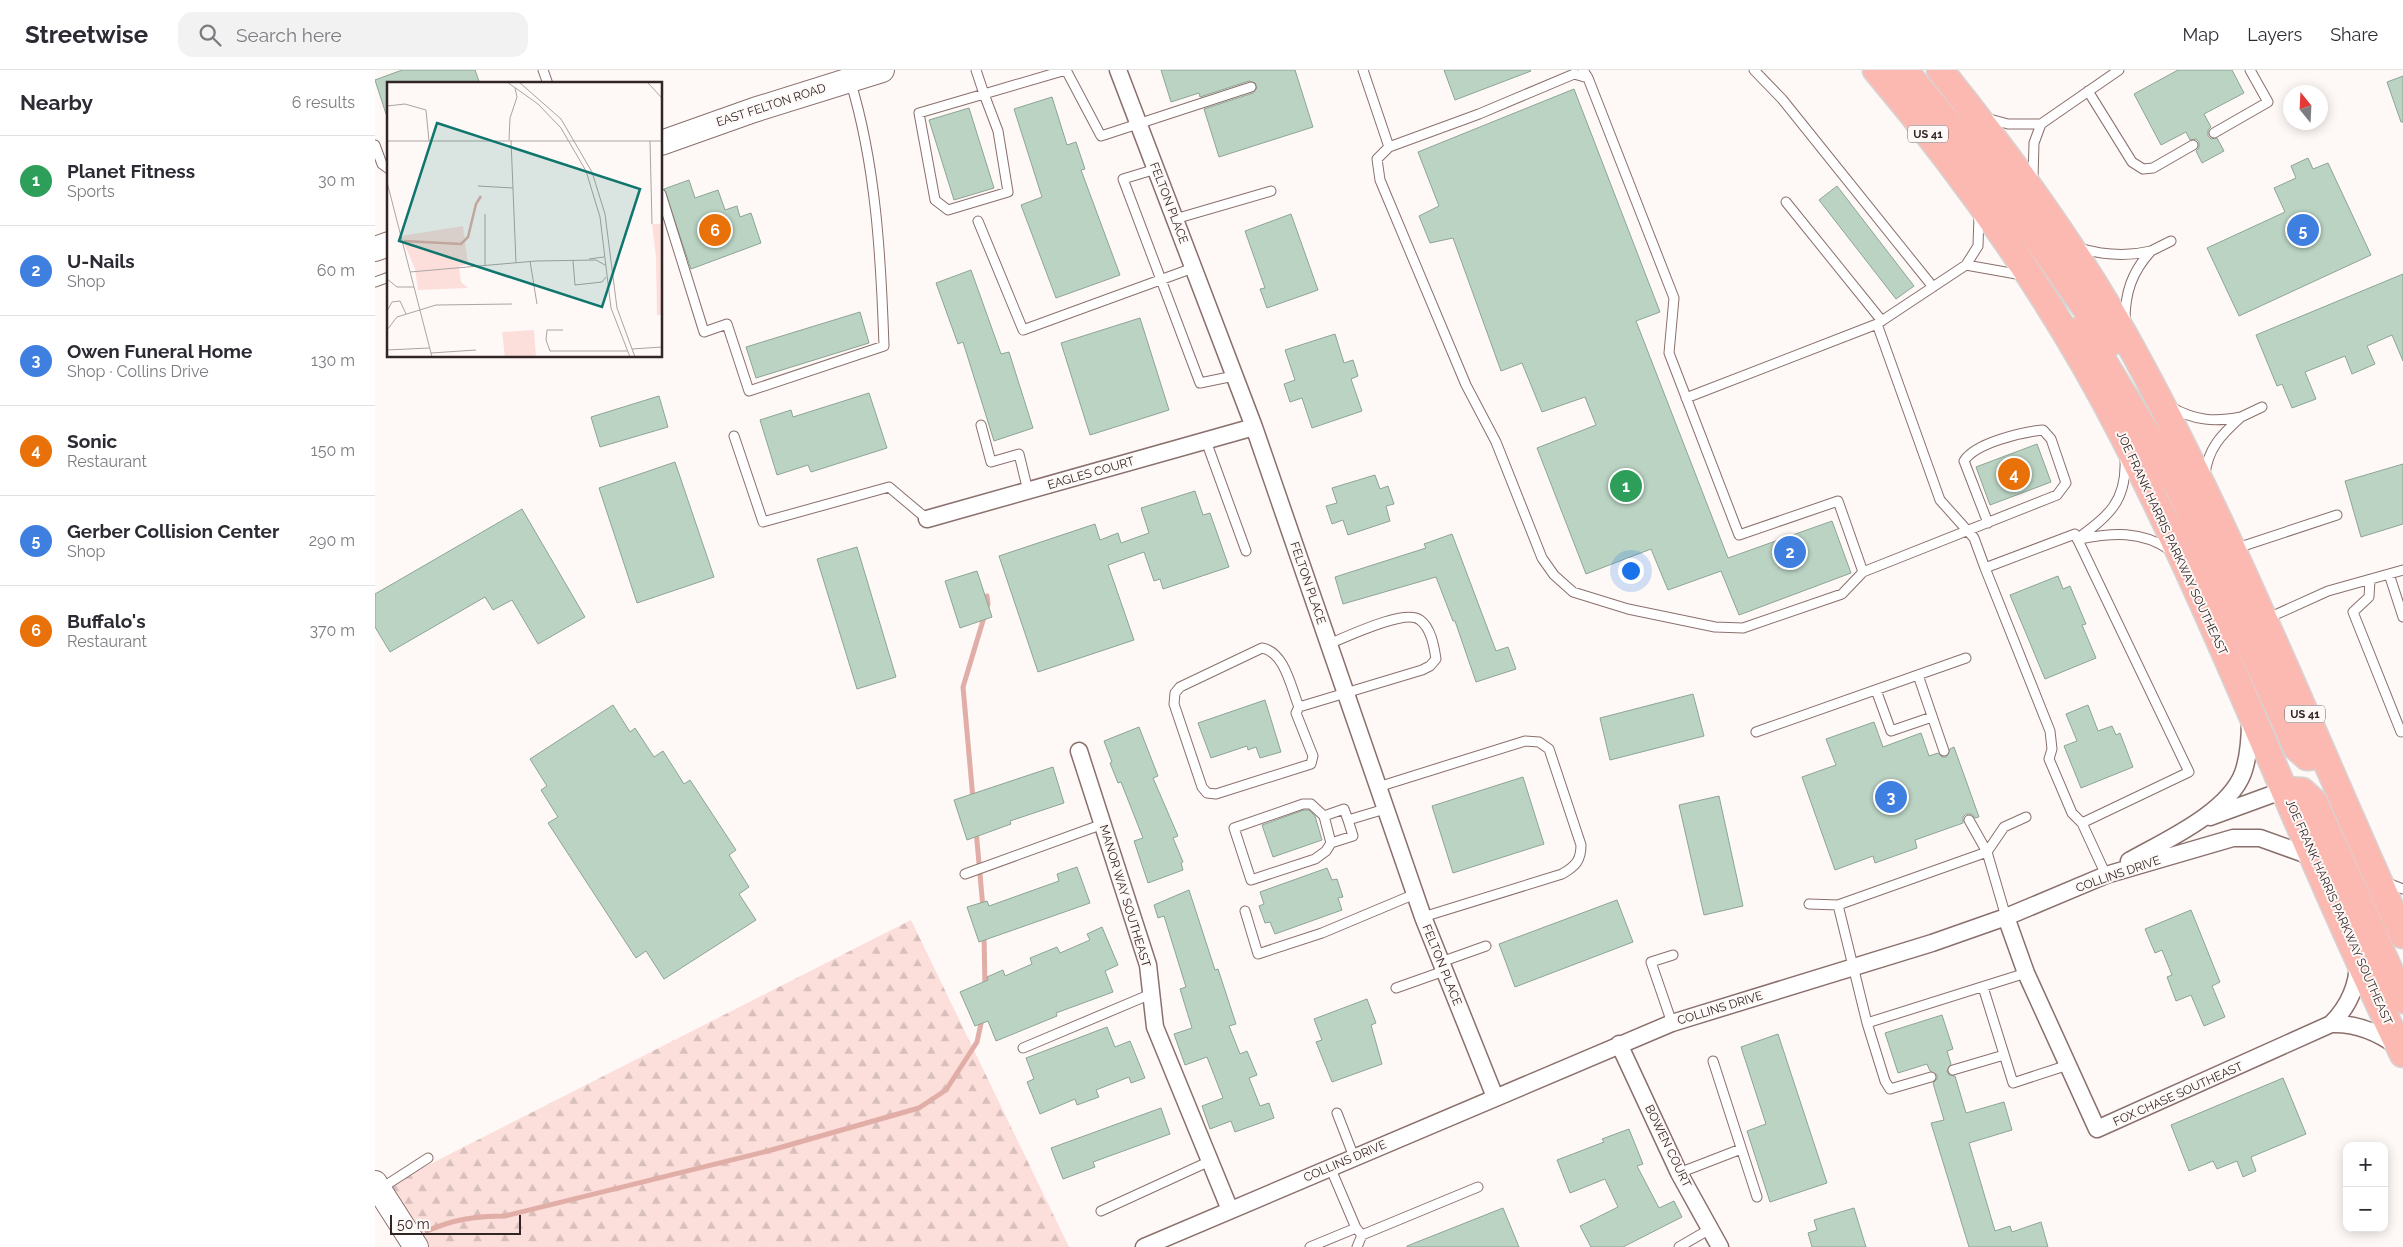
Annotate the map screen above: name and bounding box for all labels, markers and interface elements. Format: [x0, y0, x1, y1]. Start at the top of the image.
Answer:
search box [178, 12, 528, 57]
text: Streetwise [25, 20, 148, 49]
icon: search [196, 21, 224, 49]
text: Search here [236, 24, 342, 46]
text: Map [2183, 24, 2219, 45]
text: Layers [2247, 24, 2302, 45]
text: Share [2330, 24, 2378, 45]
street label: EAST FELTON ROAD [715, 81, 828, 129]
inset map [387, 82, 663, 358]
north arrow [2283, 85, 2328, 130]
text: Nearby [20, 90, 93, 115]
text: 6 results [292, 93, 355, 112]
road number: US 41 [1908, 126, 1948, 142]
text: Planet Fitness [67, 160, 195, 182]
street label: FELTON PLACE [1147, 160, 1191, 246]
text: 1 [32, 171, 40, 190]
text: 30 m [318, 171, 355, 190]
text: Sports [67, 182, 115, 201]
pin: 6 [699, 211, 731, 249]
pin: 5 [2287, 211, 2319, 249]
text: U-Nails [67, 250, 135, 272]
text: 2 [31, 261, 41, 280]
text: 60 m [317, 261, 355, 280]
text: Shop [67, 272, 105, 291]
text: Owen Funeral Home [67, 340, 252, 362]
text: 3 [32, 351, 40, 370]
text: 130 m [311, 351, 355, 370]
text: Shop · Collins Drive [67, 362, 209, 381]
street label: JOE FRANK HARRIS PARKWAY SOUTHEAST [2114, 429, 2230, 658]
text: Sonic [67, 430, 117, 452]
text: 4 [31, 441, 41, 460]
text: 150 m [311, 441, 355, 460]
text: Restaurant [67, 452, 147, 471]
street label: EAGLES COURT [1046, 454, 1137, 492]
pin: 4 [1998, 455, 2030, 493]
pin: 1 [1610, 467, 1642, 505]
text: Gerber Collision Center [67, 520, 279, 542]
text: 5 [32, 531, 40, 550]
text: 290 m [309, 531, 355, 550]
pin: 2 [1774, 533, 1806, 571]
street label: FELTON PLACE [1287, 540, 1329, 626]
text: Shop [67, 542, 105, 561]
your location [1618, 558, 1644, 584]
text: Buffalo's [67, 610, 146, 632]
text: 6 [31, 621, 41, 640]
text: 370 m [309, 621, 355, 640]
text: Restaurant [67, 632, 147, 651]
road number: US 41 [2285, 706, 2325, 722]
pin: 3 [1875, 778, 1907, 816]
street label: JOE FRANK HARRIS PARKWAY SOUTHEAST [2283, 797, 2396, 1028]
street label: MANOR WAY SOUTHEAST [1097, 823, 1154, 970]
street label: COLLINS DRIVE [2074, 853, 2162, 895]
street label: FELTON PLACE [1419, 922, 1465, 1008]
street label: COLLINS DRIVE [1676, 988, 1764, 1028]
street label: FOX CHASE SOUTHEAST [2111, 1059, 2245, 1129]
street label: BOWEN COURT [1642, 1102, 1694, 1190]
street label: COLLINS DRIVE [1301, 1137, 1389, 1185]
map controls [2343, 1142, 2388, 1232]
button: + [2343, 1142, 2388, 1187]
button: − [2343, 1187, 2388, 1232]
scale bar [390, 1212, 521, 1235]
text: 50 m [397, 1216, 430, 1232]

